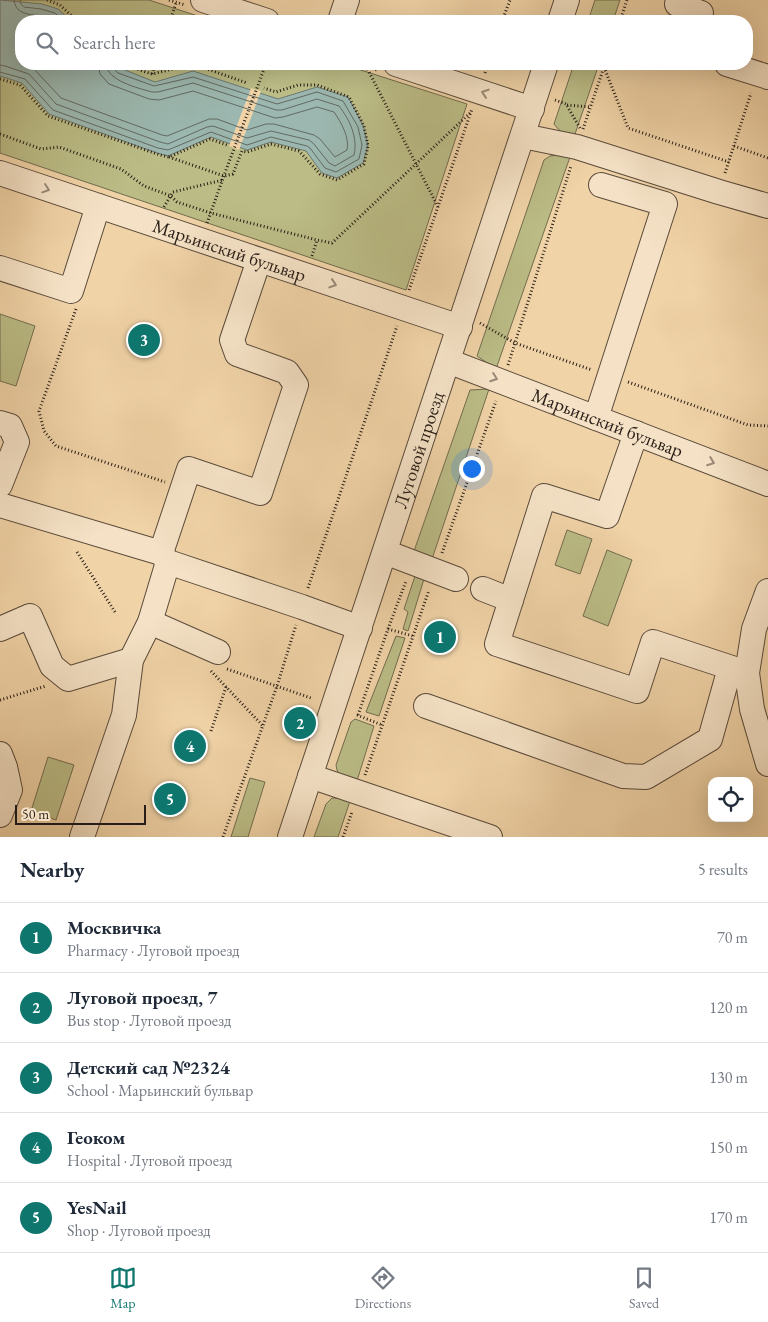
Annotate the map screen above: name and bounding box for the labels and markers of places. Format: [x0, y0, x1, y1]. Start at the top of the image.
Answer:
pin: 3 [128, 321, 160, 359]
pin: 1 [424, 618, 456, 656]
pin: 2 [284, 704, 316, 742]
pin: 4 [174, 727, 206, 765]
pin: 5 [154, 780, 186, 818]

